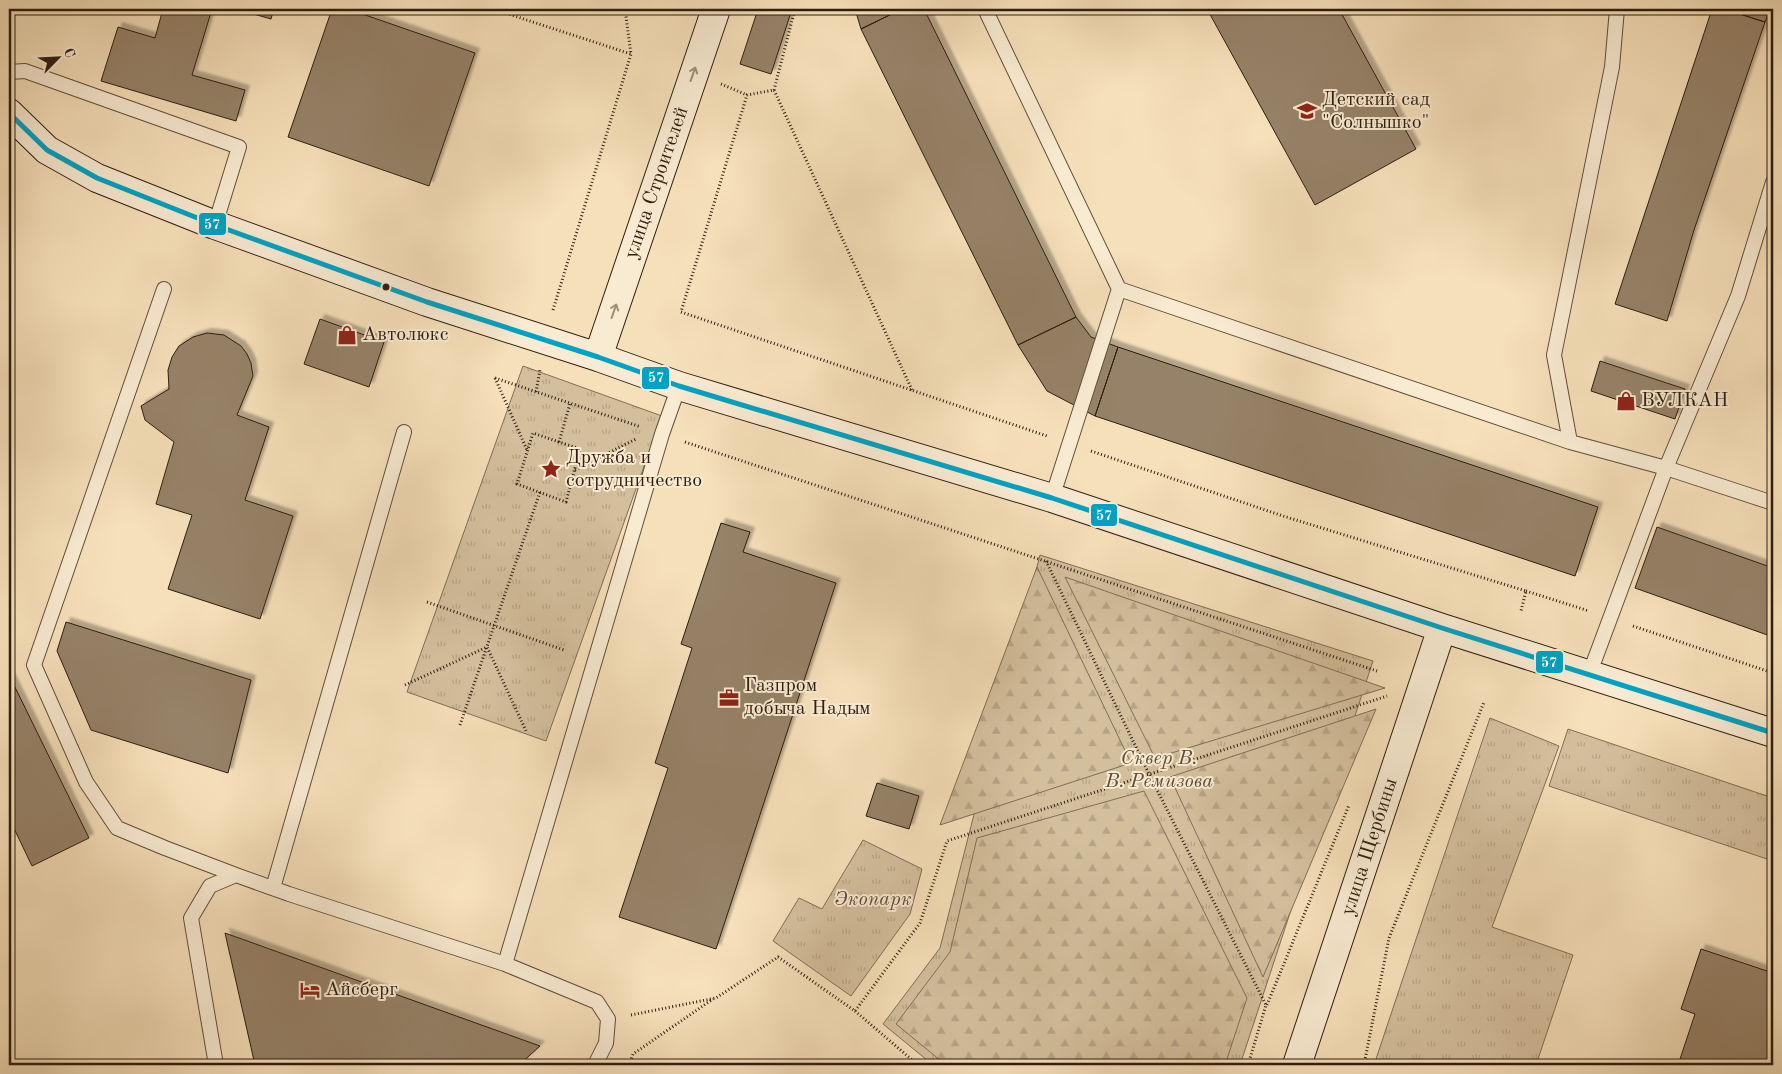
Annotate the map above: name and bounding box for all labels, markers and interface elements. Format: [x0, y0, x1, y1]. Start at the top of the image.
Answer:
north arrow [32, 32, 82, 82]
text: С [61, 46, 77, 60]
one-way arrow [689, 66, 699, 82]
place label: Детский сад "Солнышко" [1322, 90, 1430, 133]
school or university icon: Детский сад "Солнышко" [1296, 100, 1318, 122]
street label: улица Строителей [622, 104, 692, 262]
line badge: 57 [198, 212, 227, 236]
text: 57 [204, 218, 220, 232]
unlabelled marker [381, 282, 391, 292]
one-way arrow [609, 303, 619, 319]
shop icon: Автолюкс [336, 324, 358, 346]
place label: Автолюкс [362, 325, 449, 345]
line badge: 57 [641, 366, 670, 390]
text: 57 [648, 371, 664, 385]
shop icon: ВУЛКАН [1615, 390, 1637, 412]
place label: ВУЛКАН [1641, 391, 1728, 411]
place label: Дружба и сотрудничество [566, 448, 702, 491]
place icon: Дружба и сотрудничество [540, 458, 562, 480]
line badge: 57 [1090, 503, 1118, 527]
text: 57 [1096, 509, 1112, 523]
line badge: 57 [1535, 650, 1564, 674]
text: 57 [1541, 656, 1557, 670]
place label: Газпром добыча Надым [744, 676, 870, 719]
office icon: Газпром добыча Надым [718, 687, 740, 709]
park label: Сквер В. В. Ремизова [1104, 749, 1213, 792]
street label: улица Щербины [1338, 776, 1402, 918]
park label: Экопарк [834, 890, 912, 910]
hotel icon: Айсберг [299, 979, 321, 1001]
place label: Айсберг [325, 980, 398, 1000]

